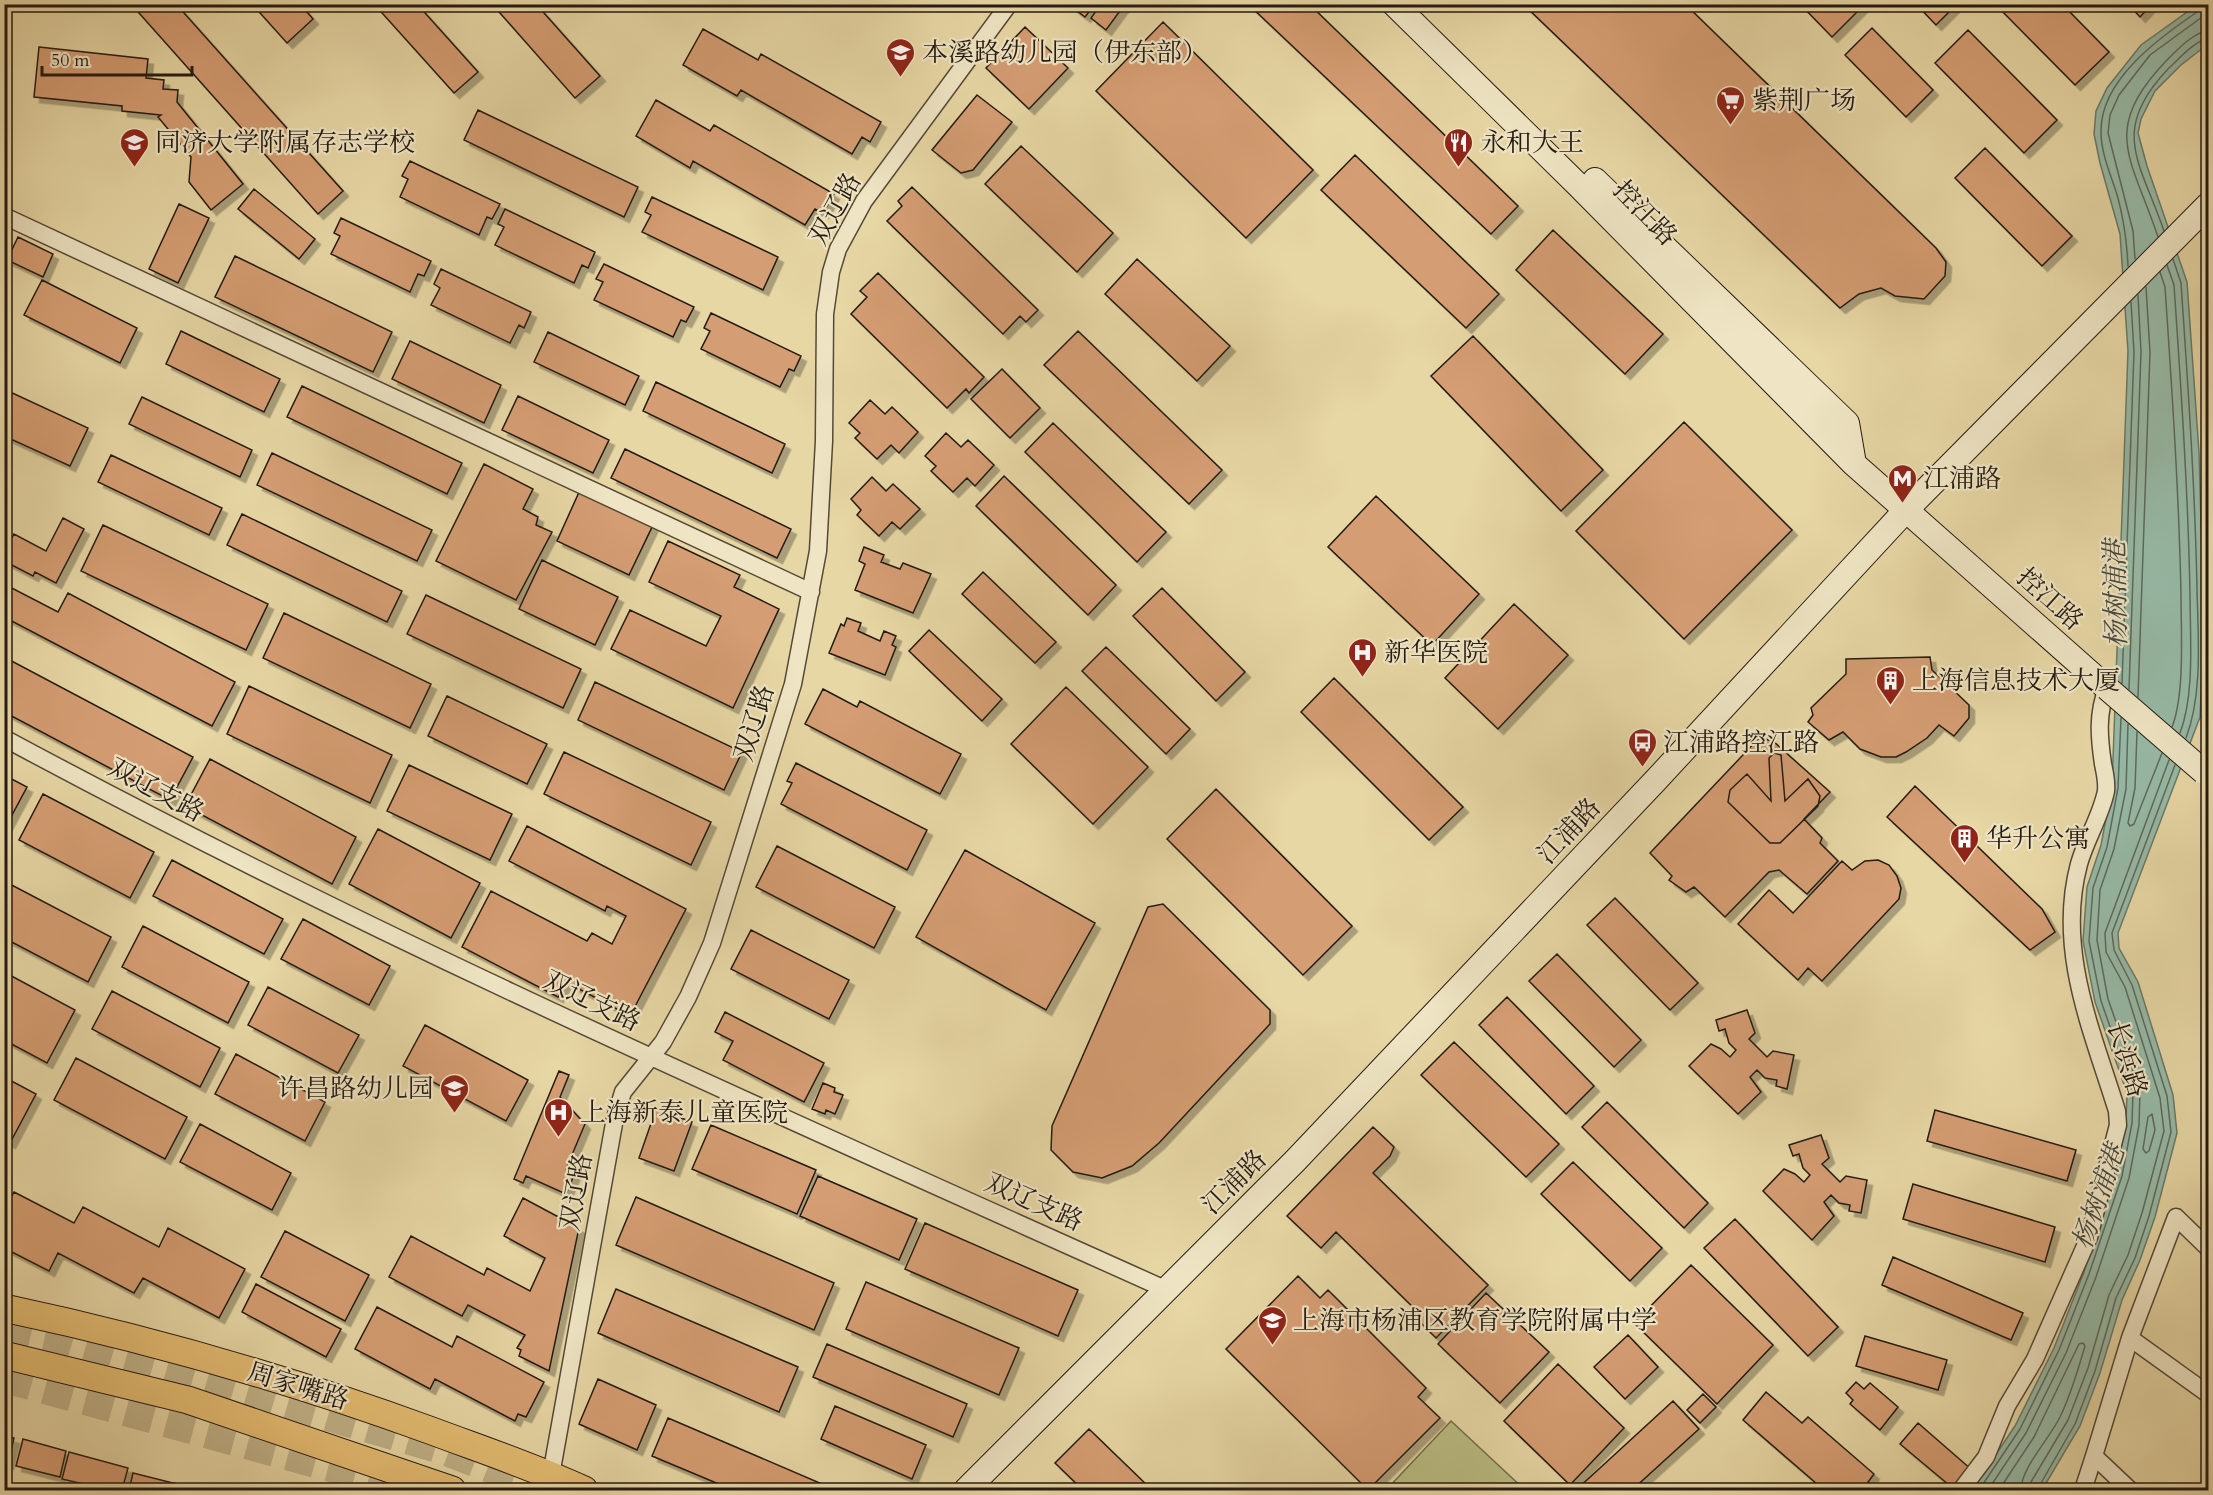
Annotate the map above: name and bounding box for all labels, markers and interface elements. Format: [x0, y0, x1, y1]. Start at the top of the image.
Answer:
place label: 本溪路幼儿园（伊东部） [922, 35, 1208, 70]
school or university icon: 本溪路幼儿园（伊东部） [885, 36, 917, 78]
scale bar [42, 39, 192, 77]
text: 50 m [51, 48, 90, 73]
place label: 紫荆广场 [1752, 83, 1856, 118]
supermarket icon: 紫荆广场 [1715, 84, 1747, 126]
place label: 同济大学附属存志学校 [155, 125, 415, 160]
place label: 永和大王 [1480, 125, 1584, 160]
school or university icon: 同济大学附属存志学校 [118, 126, 150, 168]
restaurant icon: 永和大王 [1443, 126, 1475, 168]
street label: 双辽路 [801, 166, 869, 252]
street label: 控江路 [1605, 173, 1685, 253]
place label: 江浦路 [1923, 461, 2001, 496]
metro station icon: 江浦路 [1886, 462, 1918, 504]
water label: 杨树浦港 [2097, 537, 2135, 648]
street label: 控江路 [2009, 560, 2091, 638]
place label: 新华医院 [1384, 635, 1488, 670]
hospital icon: 新华医院 [1347, 636, 1379, 678]
place label: 上海信息技术大厦 [1912, 663, 2120, 698]
building icon: 上海信息技术大厦 [1875, 664, 1907, 706]
street label: 双辽路 [726, 681, 782, 765]
place label: 江浦路控江路 [1663, 725, 1819, 760]
bus stop icon: 江浦路控江路 [1626, 726, 1658, 768]
street label: 双辽支路 [102, 750, 210, 830]
street label: 江浦路 [1530, 791, 1608, 871]
place label: 华升公寓 [1986, 821, 2090, 856]
building icon: 华升公寓 [1949, 822, 1981, 864]
street label: 双辽支路 [538, 962, 646, 1040]
street label: 长浜路 [2099, 1017, 2155, 1101]
place label: 许昌路幼儿园 [278, 1071, 434, 1106]
school or university icon: 许昌路幼儿园 [439, 1072, 471, 1114]
place label: 上海新泰儿童医院 [580, 1095, 788, 1130]
hospital icon: 上海新泰儿童医院 [543, 1096, 575, 1138]
water label: 杨树浦港 [2064, 1137, 2135, 1254]
street label: 江浦路 [1194, 1142, 1274, 1222]
street label: 双辽路 [552, 1151, 600, 1233]
street label: 双辽支路 [979, 1165, 1089, 1239]
place label: 上海市杨浦区教育学院附属中学 [1293, 1303, 1657, 1338]
school or university icon: 上海市杨浦区教育学院附属中学 [1256, 1304, 1288, 1346]
street label: 周家嘴路 [243, 1354, 353, 1418]

